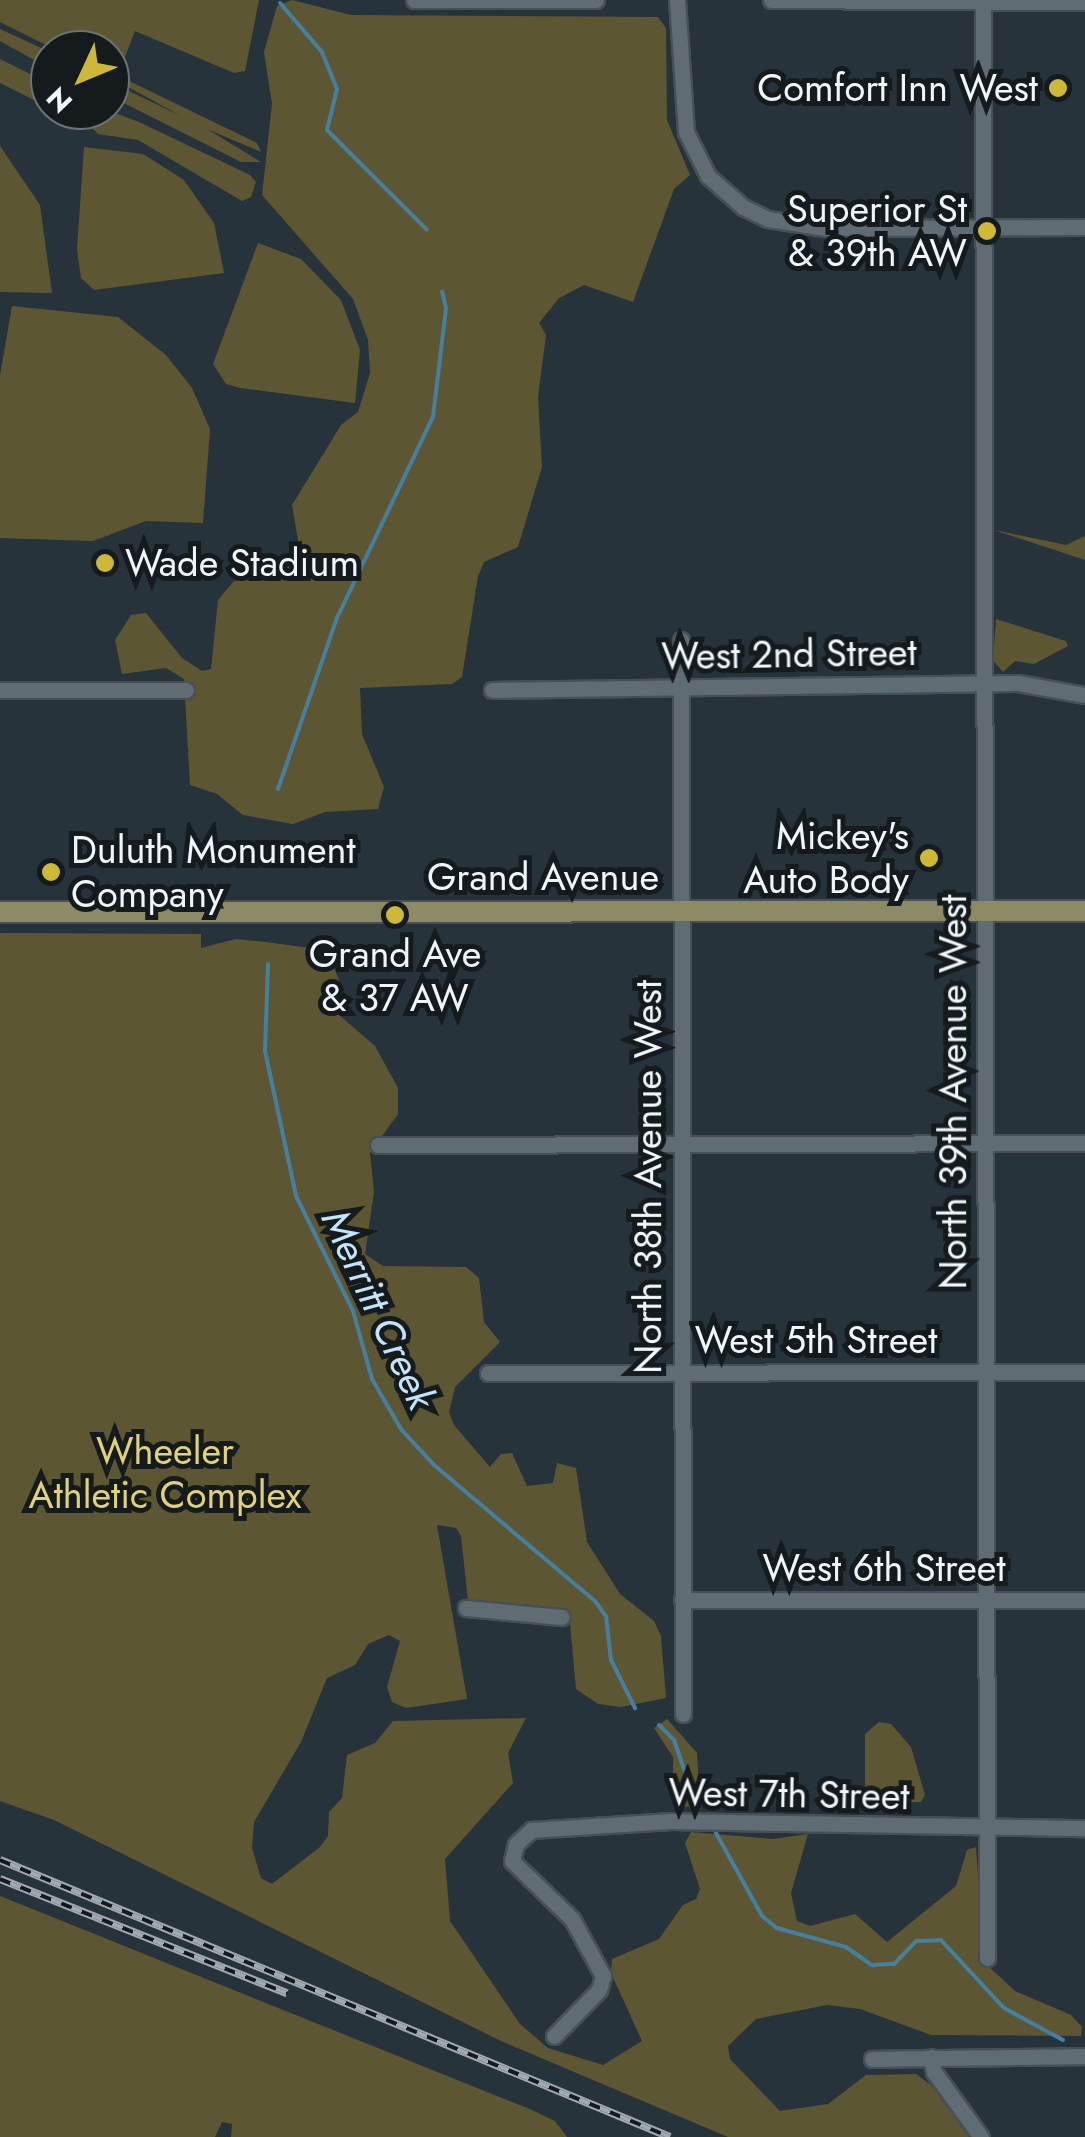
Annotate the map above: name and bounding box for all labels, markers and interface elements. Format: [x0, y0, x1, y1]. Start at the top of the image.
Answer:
north arrow [30, 30, 130, 130]
place label: Comfort Inn West [757, 65, 1038, 111]
marker: Comfort Inn West [1047, 77, 1069, 99]
text: N [37, 78, 82, 122]
place label: Superior St & 39th AW [787, 186, 967, 276]
marker: Superior St & 39th AW [976, 220, 998, 242]
place label: Wade Stadium [125, 540, 359, 586]
marker: Wade Stadium [94, 552, 116, 574]
street label: West 2nd Street [661, 629, 917, 679]
place label: Mickey's Auto Body [743, 813, 909, 902]
place label: Duluth Monument Company [71, 827, 356, 916]
marker: Mickey's Auto Body [918, 847, 940, 869]
street label: Grand Avenue [427, 854, 659, 900]
marker: Duluth Monument Company [40, 861, 62, 883]
street label: North 39th Avenue West [930, 894, 976, 1290]
marker: Grand Ave & 37 AW [384, 904, 406, 926]
place label: Grand Ave & 37 AW [309, 931, 481, 1021]
street label: North 38th Avenue West [625, 980, 671, 1374]
water label: Merritt Creek [312, 1201, 446, 1417]
street label: West 5th Street [695, 1317, 937, 1363]
park label: Wheeler Athletic Complex [29, 1428, 301, 1518]
street label: West 6th Street [762, 1545, 1006, 1591]
street label: West 7th Street [668, 1769, 910, 1819]

